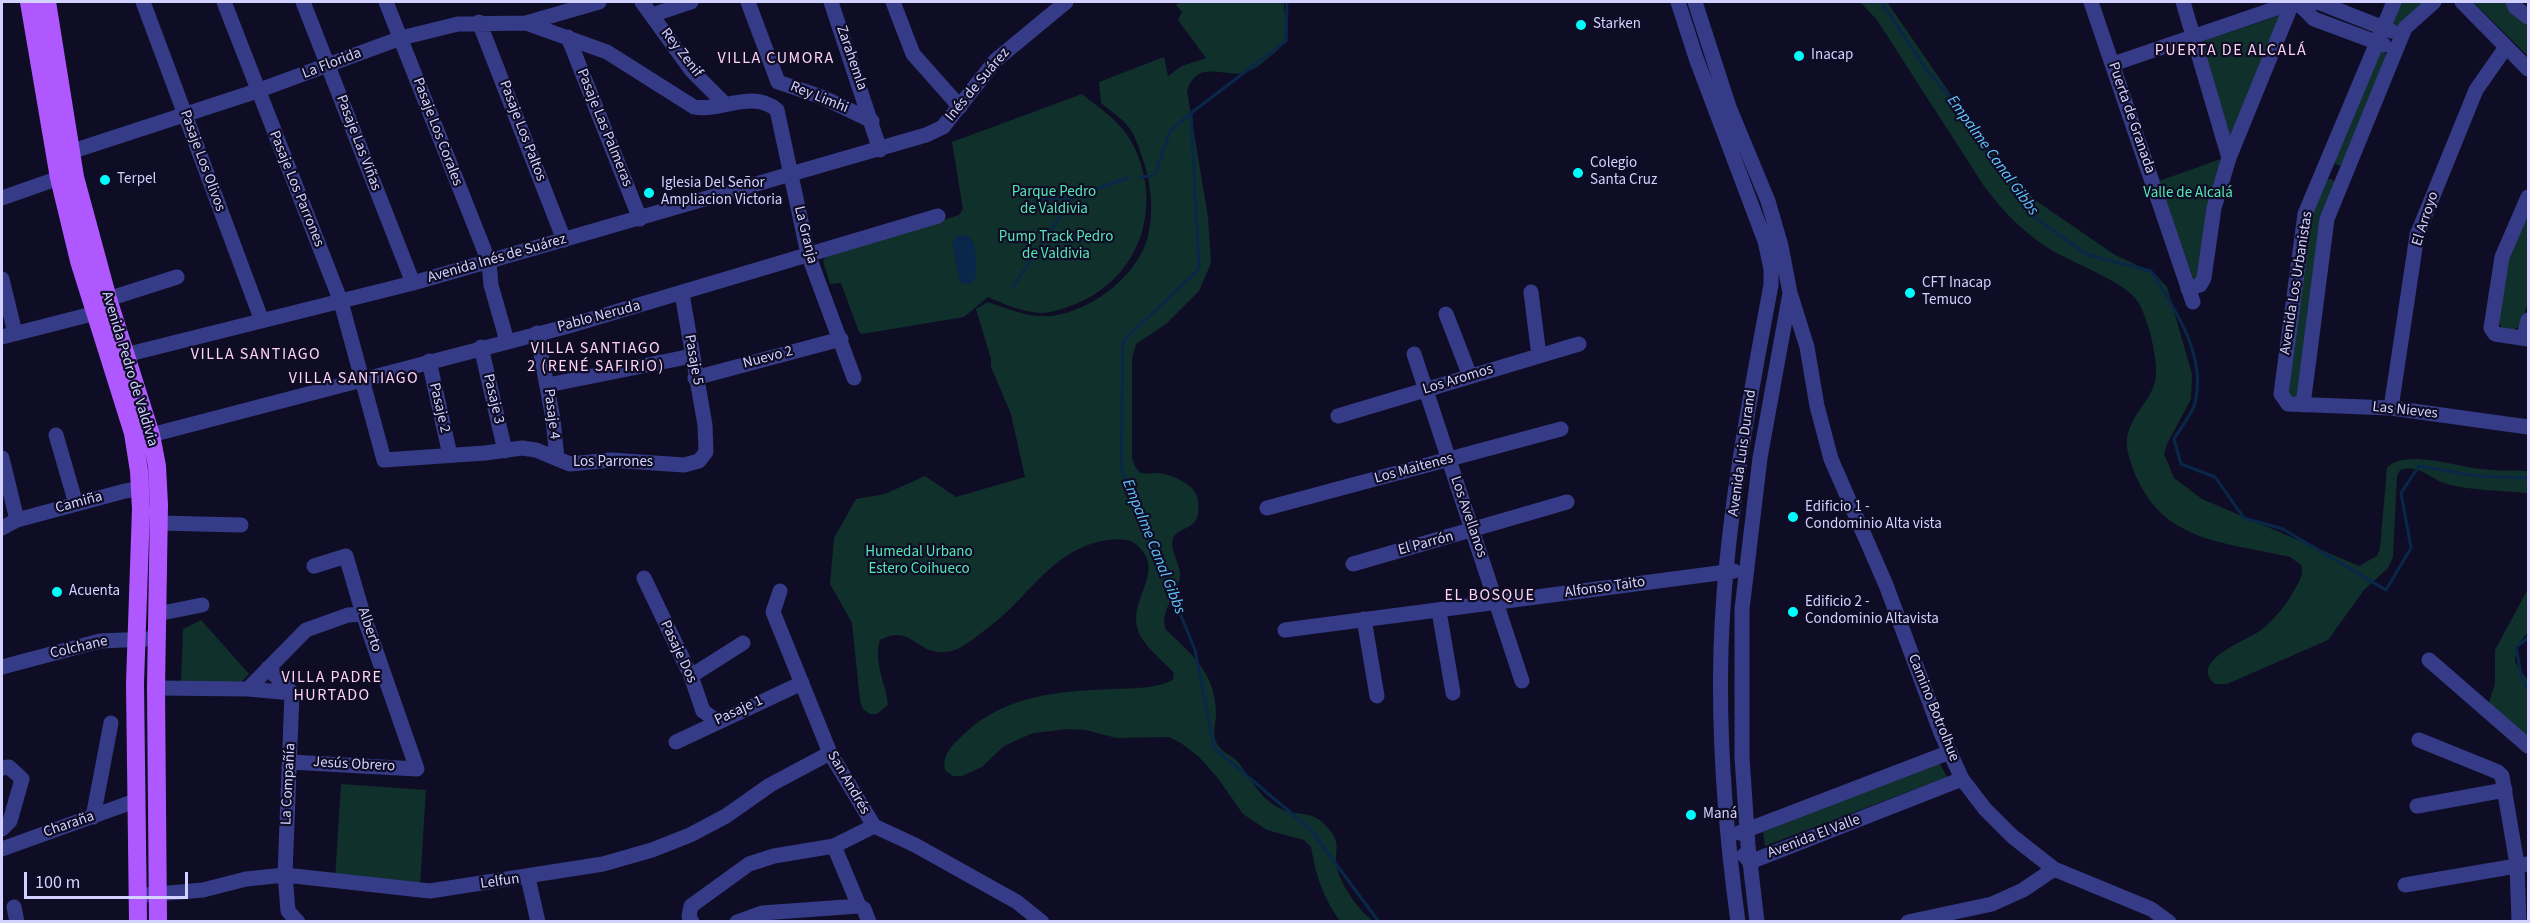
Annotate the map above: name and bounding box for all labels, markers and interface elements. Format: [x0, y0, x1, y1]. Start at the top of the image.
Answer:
place label: Starken [1593, 16, 1641, 34]
marker: Starken [1574, 18, 1588, 32]
street label: Zarahemla [832, 23, 870, 93]
street label: Rey Zenif [656, 25, 706, 81]
district label: PUERTA DE ALCALÁ [2155, 41, 2307, 61]
street label: La Florida [300, 44, 364, 84]
street label: Inés de Suárez [942, 45, 1014, 125]
place label: Inacap [1811, 47, 1853, 65]
district label: VILLA CUMORA [717, 49, 835, 69]
marker: Inacap [1792, 49, 1806, 63]
street label: Puerta de Granada [2103, 60, 2159, 176]
street label: Pasaje Las Palmeras [572, 67, 636, 189]
street label: Pasaje Los Corales [408, 75, 466, 189]
street label: Pasaje Los Paltos [495, 78, 549, 184]
street label: Rey Limhi [787, 78, 851, 118]
water label: Empalme Canal Gibbs [1942, 92, 2042, 220]
street label: Pasaje Las Viñas [332, 93, 384, 193]
street label: Pasaje Los Olivos [175, 108, 229, 214]
street label: Pasaje Los Parrones [264, 128, 328, 250]
place label: Colegio Santa Cruz [1590, 155, 1657, 190]
marker: Colegio Santa Cruz [1571, 166, 1585, 180]
place label: Terpel [117, 171, 156, 189]
marker: Terpel [98, 173, 112, 187]
place label: Iglesia Del Señor Ampliacion Victoria [661, 175, 782, 210]
park label: Parque Pedro de Valdivia [1012, 184, 1096, 219]
park label: Valle de Alcalá [2143, 185, 2233, 203]
marker: Iglesia Del Señor Ampliacion Victoria [642, 186, 656, 200]
street label: El Arroyo [2409, 189, 2443, 249]
street label: La Granja [789, 204, 821, 266]
street label: Avenida Los Urbanistas [2277, 210, 2317, 356]
park label: Pump Track Pedro de Valdivia [999, 229, 1113, 264]
street label: Avenida Inés de Suárez [426, 231, 568, 287]
place label: CFT Inacap Temuco [1922, 275, 1991, 310]
marker: CFT Inacap Temuco [1903, 286, 1917, 300]
street label: Avenida Pedro de Valdivia [97, 289, 161, 449]
street label: Pablo Neruda [556, 297, 642, 337]
street label: Pasaje 5 [680, 333, 706, 387]
district label: VILLA SANTIAGO 2 (RENÉ SAFIRIO) [527, 339, 665, 377]
street label: Nuevo 2 [741, 343, 795, 373]
district label: VILLA SANTIAGO [191, 345, 321, 365]
street label: Los Aromos [1421, 361, 1495, 399]
district label: VILLA SANTIAGO [289, 369, 419, 389]
street label: Pasaje 3 [479, 372, 507, 426]
street label: Pasaje 2 [425, 381, 453, 435]
street label: Pasaje 4 [539, 388, 563, 440]
street label: Avenida Luis Durand [1725, 388, 1761, 518]
street label: Las Nieves [2371, 399, 2439, 423]
street label: Los Maitenes [1373, 450, 1455, 488]
street label: Los Parrones [573, 454, 653, 472]
street label: Los Avellanos [1446, 474, 1490, 560]
water label: Empalme Canal Gibbs [1117, 477, 1189, 617]
street label: Camiña [53, 488, 105, 518]
place label: Edificio 1 - Condominio Alta vista [1805, 499, 1942, 534]
marker: Edificio 1 - Condominio Alta vista [1786, 510, 1800, 524]
street label: El Parrón [1396, 528, 1456, 560]
park label: Humedal Urbano Estero Coihueco [865, 544, 973, 579]
street label: Alfonso Taito [1564, 573, 1646, 603]
place label: Acuenta [69, 583, 120, 601]
marker: Acuenta [50, 585, 64, 599]
district label: EL BOSQUE [1445, 586, 1535, 606]
place label: Edificio 2 - Condominio Altavista [1805, 594, 1939, 629]
street label: Alberto [353, 605, 385, 655]
marker: Edificio 2 - Condominio Altavista [1786, 605, 1800, 619]
street label: Pasaje Dos [656, 618, 700, 686]
street label: Colchane [48, 633, 110, 663]
street label: Camino Botrolhue [1903, 652, 1963, 764]
district label: VILLA PADRE HURTADO [282, 668, 382, 706]
street label: Pasaje 1 [712, 692, 766, 730]
street label: La Compañía [278, 743, 300, 825]
street label: San Andrés [823, 748, 873, 818]
street label: Jesús Obrero [312, 754, 396, 776]
place label: Maná [1703, 806, 1737, 824]
street label: Charaña [41, 808, 97, 842]
marker: Maná [1684, 808, 1698, 822]
street label: Avenida El Valle [1765, 811, 1863, 863]
scale bar [27, 860, 190, 898]
text: 100 m [35, 870, 80, 895]
street label: Lelfun [479, 870, 521, 894]

